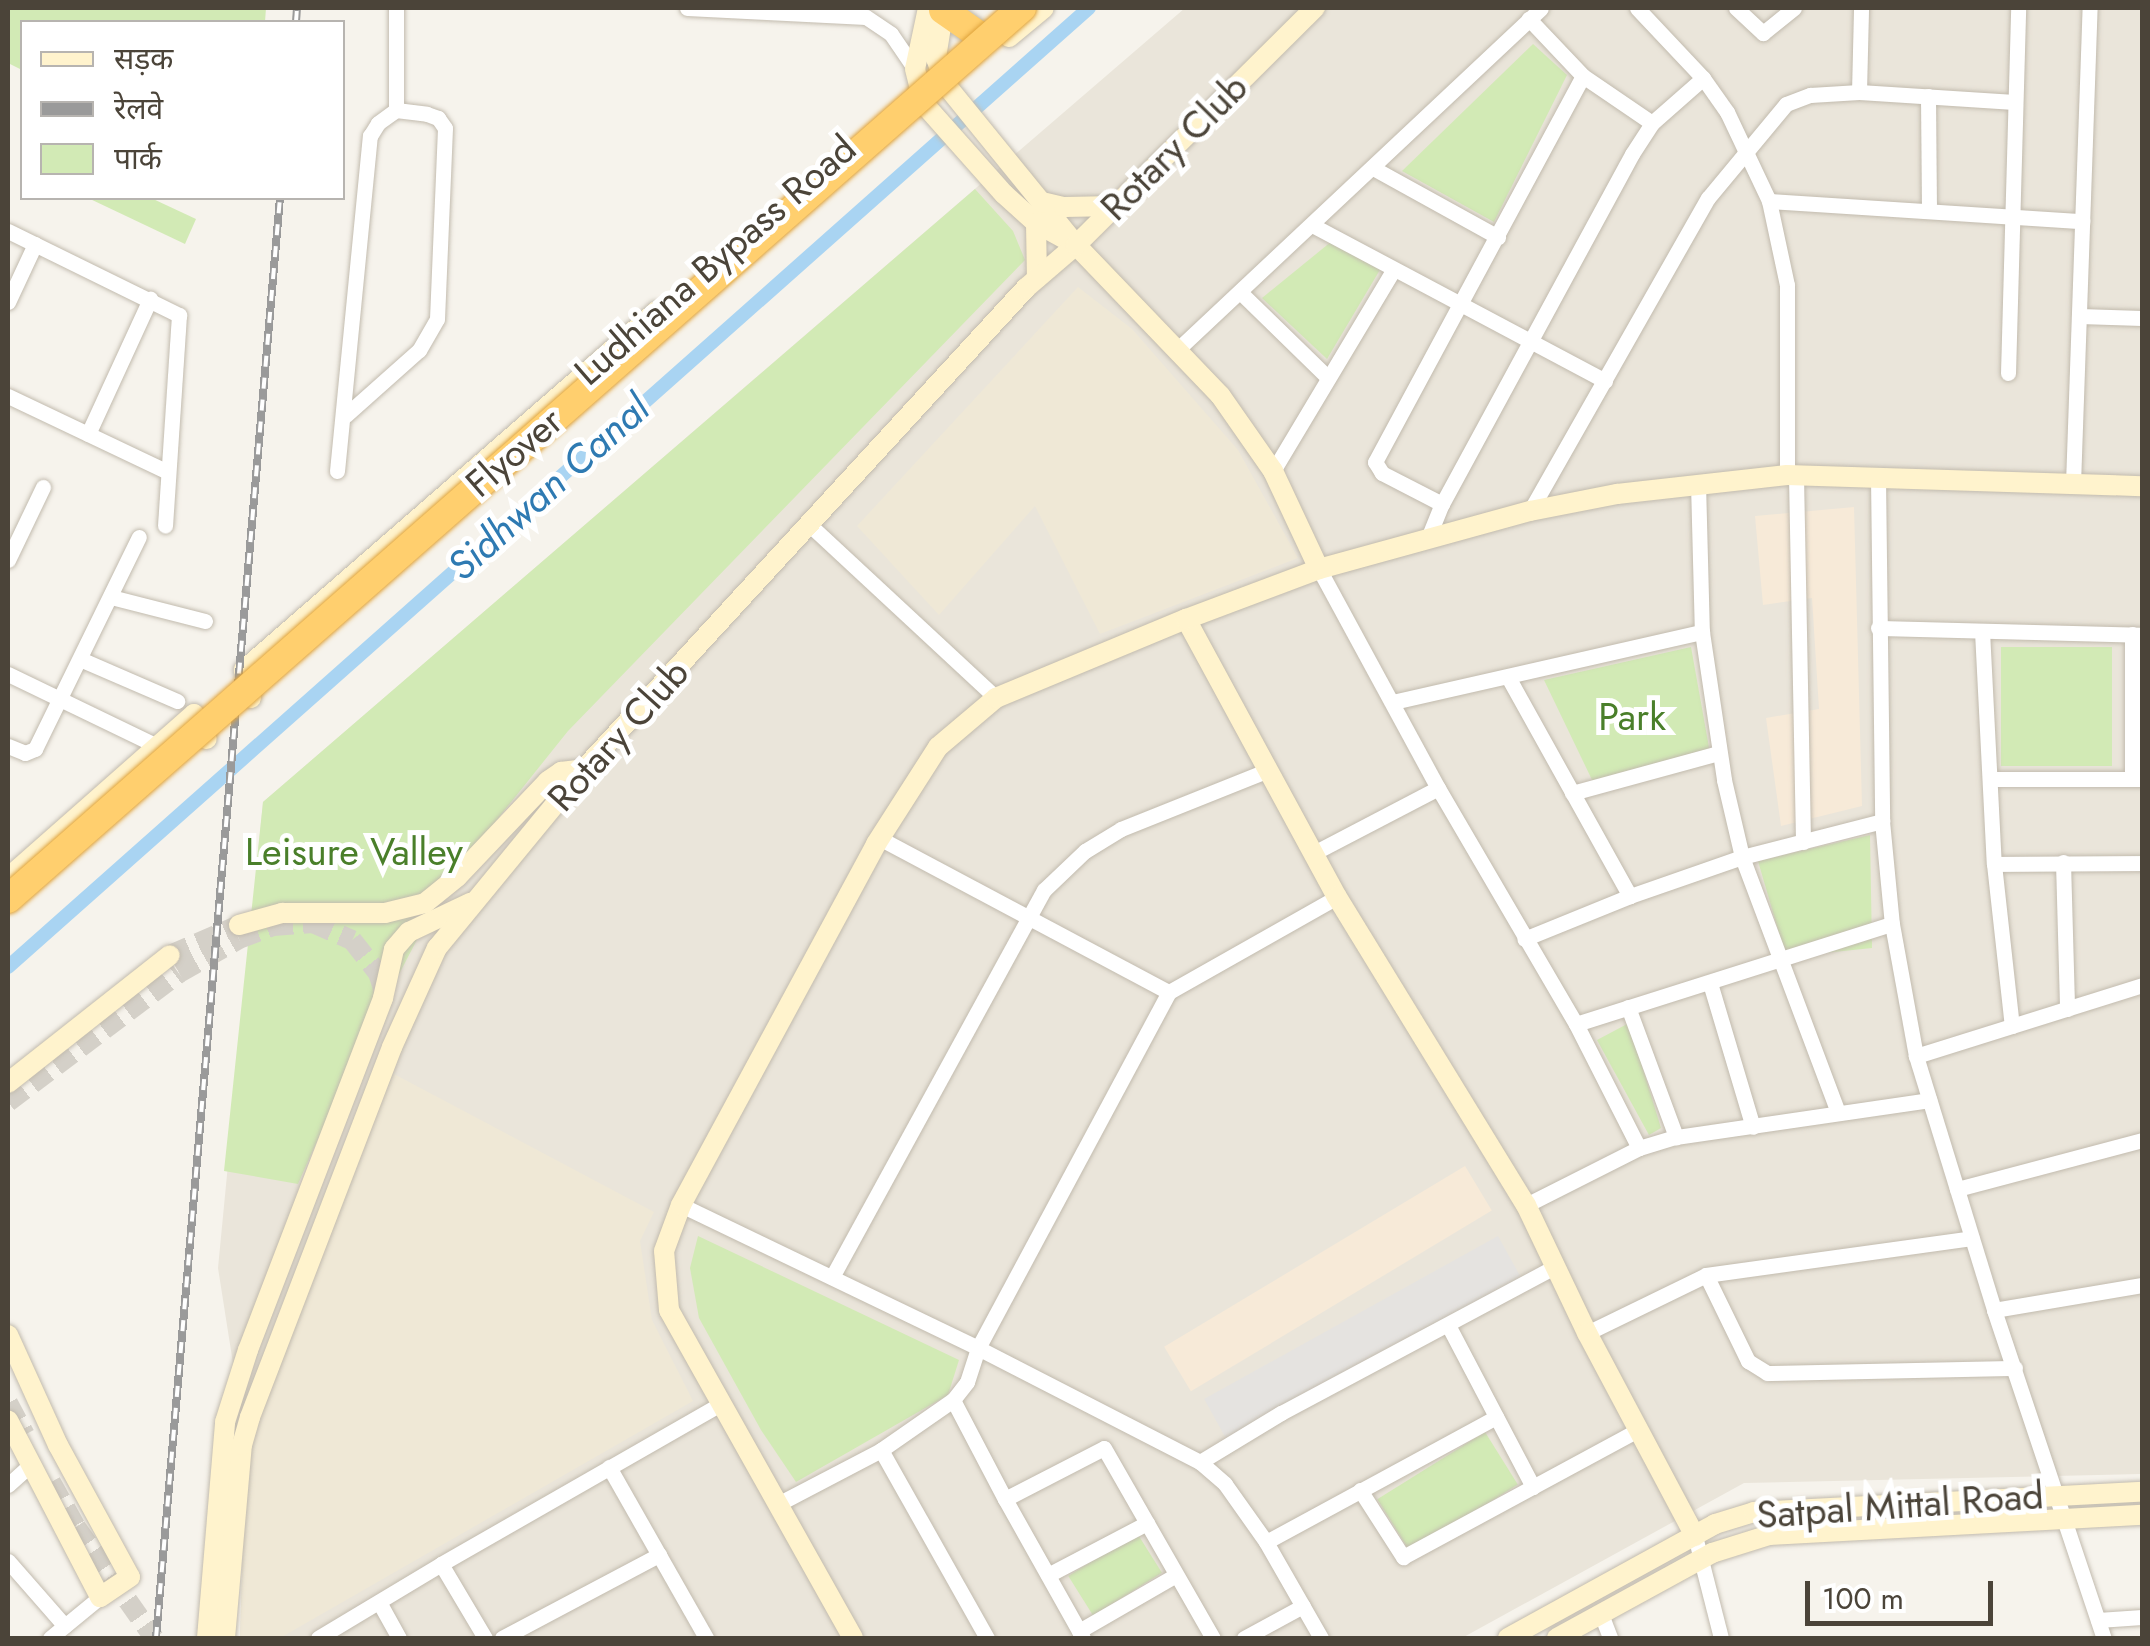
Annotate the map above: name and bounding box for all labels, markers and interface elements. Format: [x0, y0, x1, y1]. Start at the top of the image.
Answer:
legend [20, 20, 345, 200]
text: सड़क [114, 37, 173, 80]
street label: Rotary Club [1091, 64, 1257, 230]
text: रेलवे [114, 87, 163, 130]
street label: Ludhiana Bypass Road [565, 126, 865, 394]
text: पार्क [114, 137, 162, 180]
water label: Sidhwan Canal [437, 384, 659, 590]
street label: Flyover [456, 398, 572, 506]
street label: Rotary Club [538, 650, 698, 820]
park label: Park [1598, 694, 1666, 740]
park label: Leisure Valley [245, 829, 463, 875]
street label: Satpal Mittal Road [1755, 1472, 2045, 1538]
scale bar [1810, 1561, 1998, 1623]
text: 100 m [1822, 1577, 1904, 1620]

